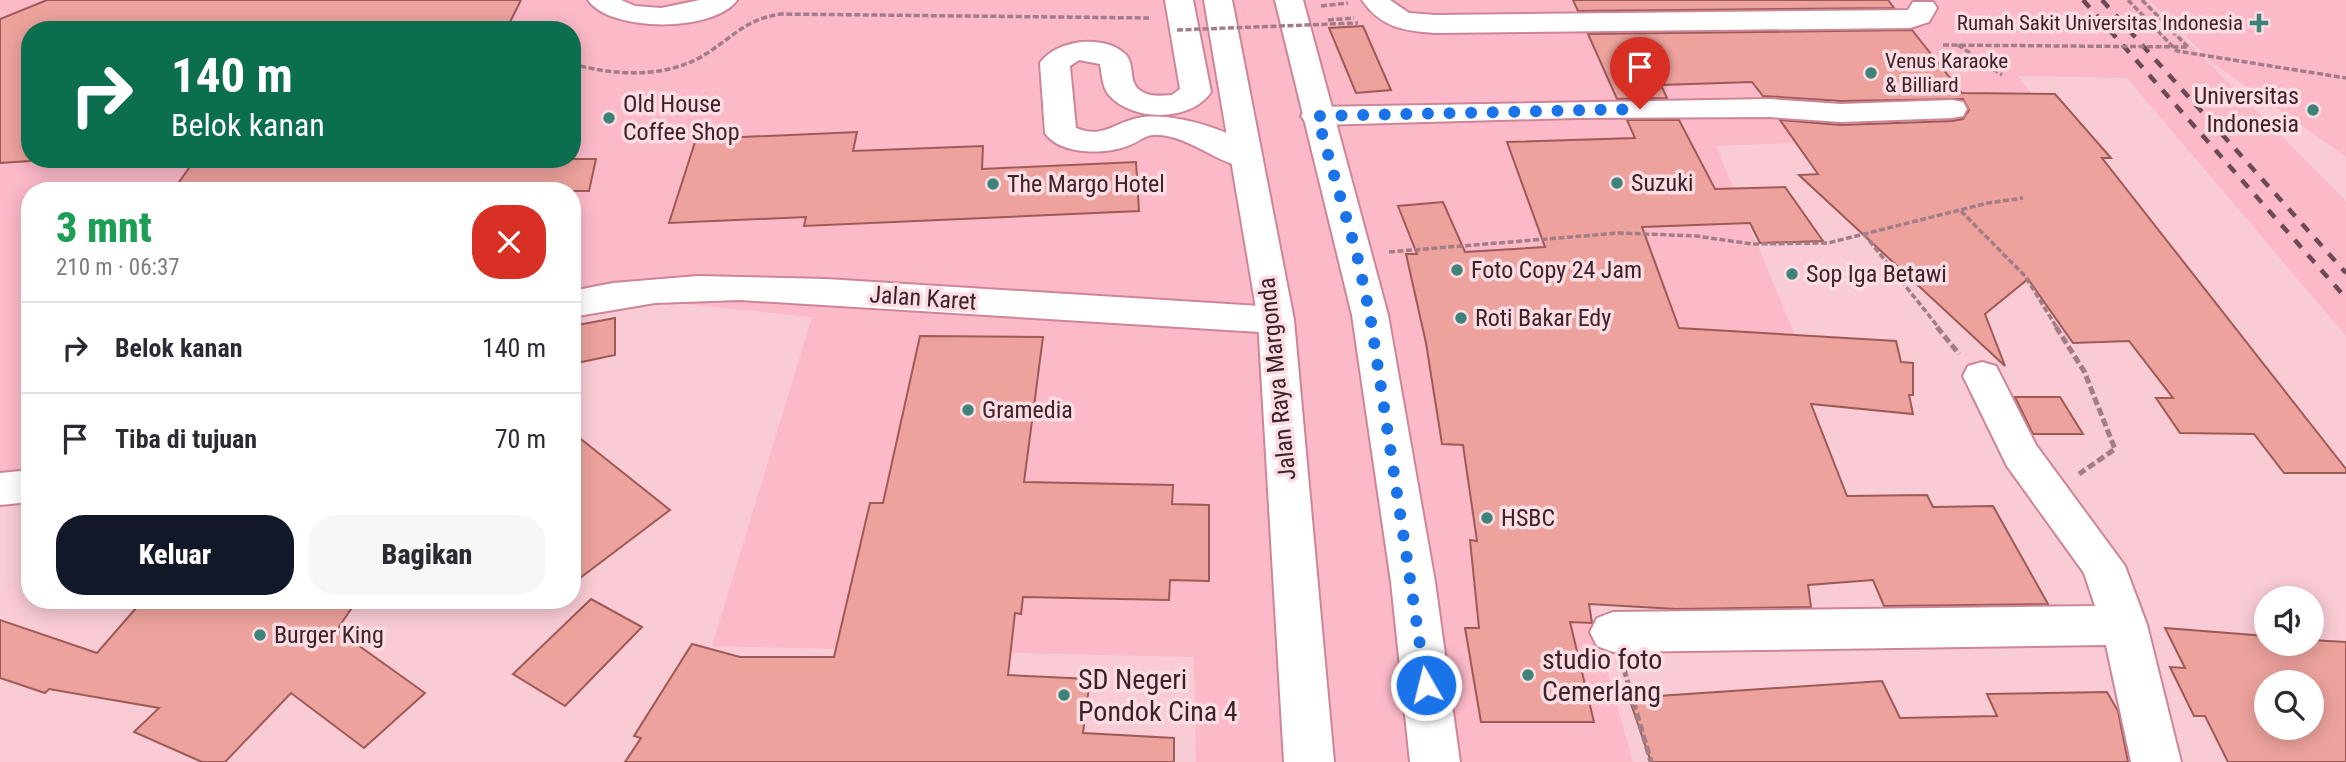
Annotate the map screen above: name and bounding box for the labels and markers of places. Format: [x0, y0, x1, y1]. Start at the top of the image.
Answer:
place label: Rumah Sakit Universitas Indonesia [1957, 11, 2243, 35]
marker: Rumah Sakit Universitas Indonesia [2249, 13, 2269, 33]
pin [1610, 37, 1670, 109]
place label: Venus Karaoke & Billiard [1885, 49, 2008, 97]
marker: Venus Karaoke & Billiard [1863, 65, 1879, 81]
place label: Universitas Indonesia [2194, 82, 2299, 138]
place label: Old House Coffee Shop [623, 90, 739, 146]
marker: Universitas Indonesia [2305, 102, 2321, 118]
marker: Old House Coffee Shop [601, 110, 617, 126]
place label: Suzuki [1631, 169, 1694, 197]
place label: The Margo Hotel [1007, 170, 1165, 198]
marker: Suzuki [1609, 175, 1625, 191]
marker: The Margo Hotel [985, 176, 1001, 192]
place label: Foto Copy 24 Jam [1471, 256, 1642, 284]
place label: Sop Iga Betawi [1806, 260, 1947, 288]
marker: Foto Copy 24 Jam [1449, 262, 1465, 278]
marker: Sop Iga Betawi [1784, 266, 1800, 282]
place label: Roti Bakar Edy [1475, 304, 1611, 332]
marker: Roti Bakar Edy [1453, 310, 1469, 326]
place label: Gramedia [982, 396, 1073, 424]
marker: Gramedia [960, 402, 976, 418]
place label: HSBC [1501, 504, 1555, 532]
marker: HSBC [1479, 510, 1495, 526]
place label: Burger King [274, 621, 384, 649]
marker: Burger King [252, 627, 268, 643]
place label: studio foto Cemerlang [1542, 643, 1662, 708]
place label: SD Negeri Pondok Cina 4 [1078, 663, 1237, 728]
marker: studio foto Cemerlang [1520, 667, 1536, 683]
marker: SD Negeri Pondok Cina 4 [1056, 687, 1072, 703]

